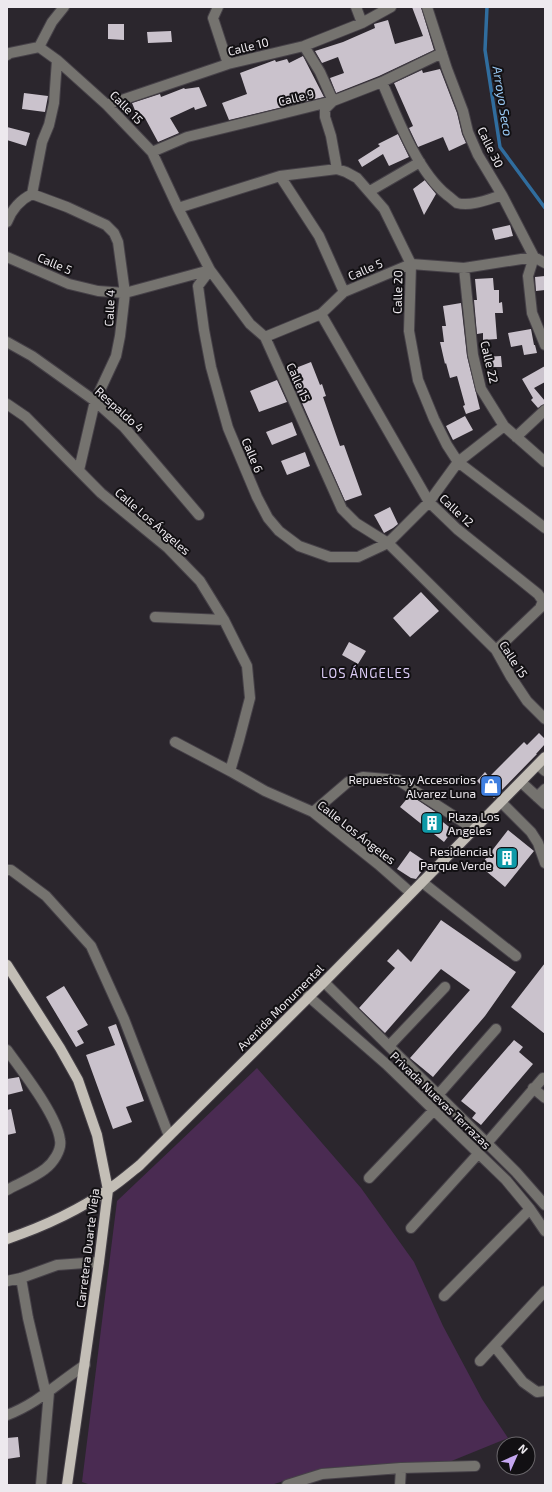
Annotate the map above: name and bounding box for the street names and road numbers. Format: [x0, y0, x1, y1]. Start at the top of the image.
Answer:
street label: Calle 10 [226, 34, 270, 58]
street label: Calle 9 [277, 86, 316, 108]
street label: Calle 15 [108, 88, 146, 126]
street label: Calle 30 [475, 124, 507, 170]
street label: Calle 5 [36, 250, 74, 276]
street label: Calle 5 [346, 256, 384, 282]
street label: Calle 20 [390, 270, 404, 314]
street label: Calle 4 [101, 289, 117, 327]
street label: Calle 22 [478, 339, 502, 385]
street label: Calle 15 [284, 360, 314, 404]
street label: Respaldo 4 [93, 383, 147, 435]
street label: Calle 6 [239, 435, 267, 475]
street label: Calle Los Ángeles [113, 485, 193, 557]
street label: Calle 12 [437, 491, 477, 529]
street label: Calle 15 [497, 638, 531, 680]
street label: Calle Los Ángeles [315, 797, 399, 867]
street label: Avenida Monumental [234, 961, 326, 1053]
street label: Privada Nuevas Terrazas [388, 1048, 494, 1152]
street label: Carretera Duarte Vieja [73, 1187, 102, 1309]

